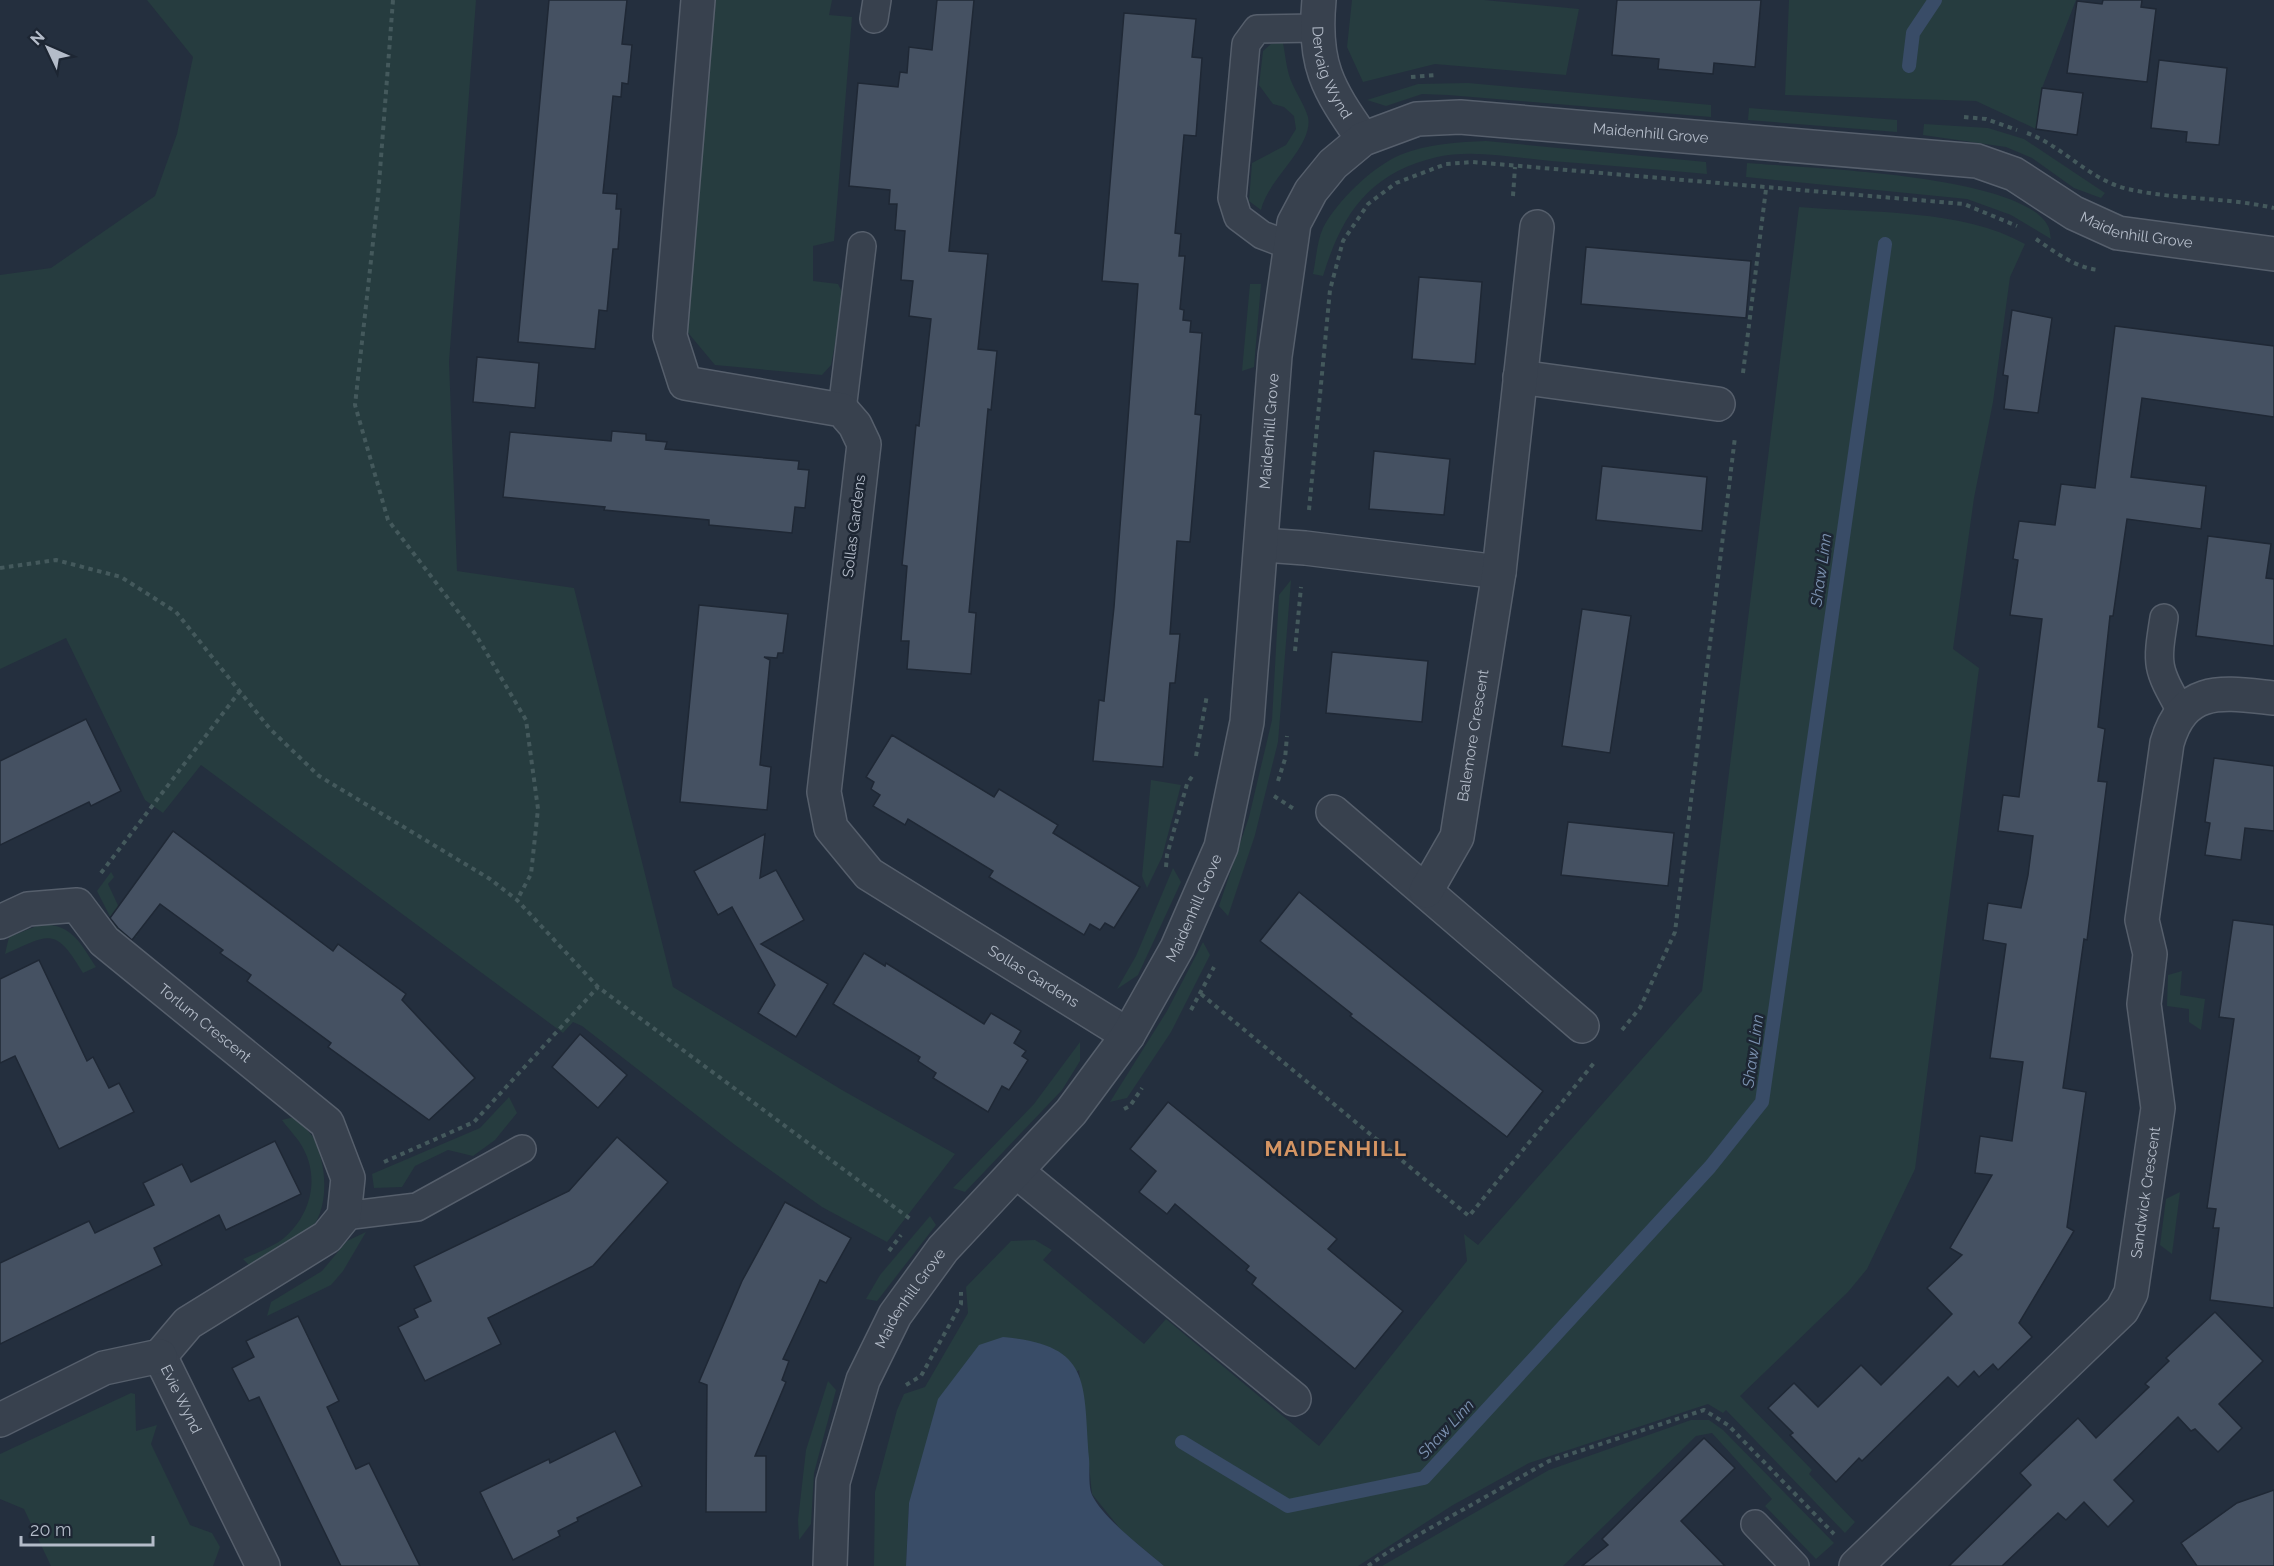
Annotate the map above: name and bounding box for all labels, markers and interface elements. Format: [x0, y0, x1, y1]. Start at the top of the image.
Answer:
north arrow [18, 18, 78, 78]
street label: Dervaig Wynd [1309, 26, 1356, 122]
text: N [26, 27, 49, 49]
street label: Maidenhill Grove [1592, 119, 1709, 147]
street label: Maidenhill Grove [2077, 208, 2194, 252]
street label: Maidenhill Grove [1256, 373, 1283, 490]
street label: Sollas Gardens [839, 474, 869, 578]
water label: Shaw Linn [1806, 532, 1836, 609]
street label: Balemore Crescent [1454, 668, 1492, 803]
street label: Maidenhill Grove [1162, 851, 1226, 965]
street label: Sollas Gardens [985, 941, 1082, 1011]
street label: Torlum Crescent [155, 980, 255, 1066]
water label: Shaw Linn [1738, 1013, 1768, 1090]
street label: Sandwick Crescent [2127, 1125, 2164, 1260]
district label: MAIDENHILL [1264, 1136, 1408, 1161]
street label: Maidenhill Grove [871, 1245, 950, 1351]
street label: Evie Wynd [157, 1362, 206, 1436]
water label: Shaw Linn [1413, 1395, 1478, 1463]
scale bar [21, 1509, 153, 1547]
text: 20 m [30, 1519, 72, 1540]

